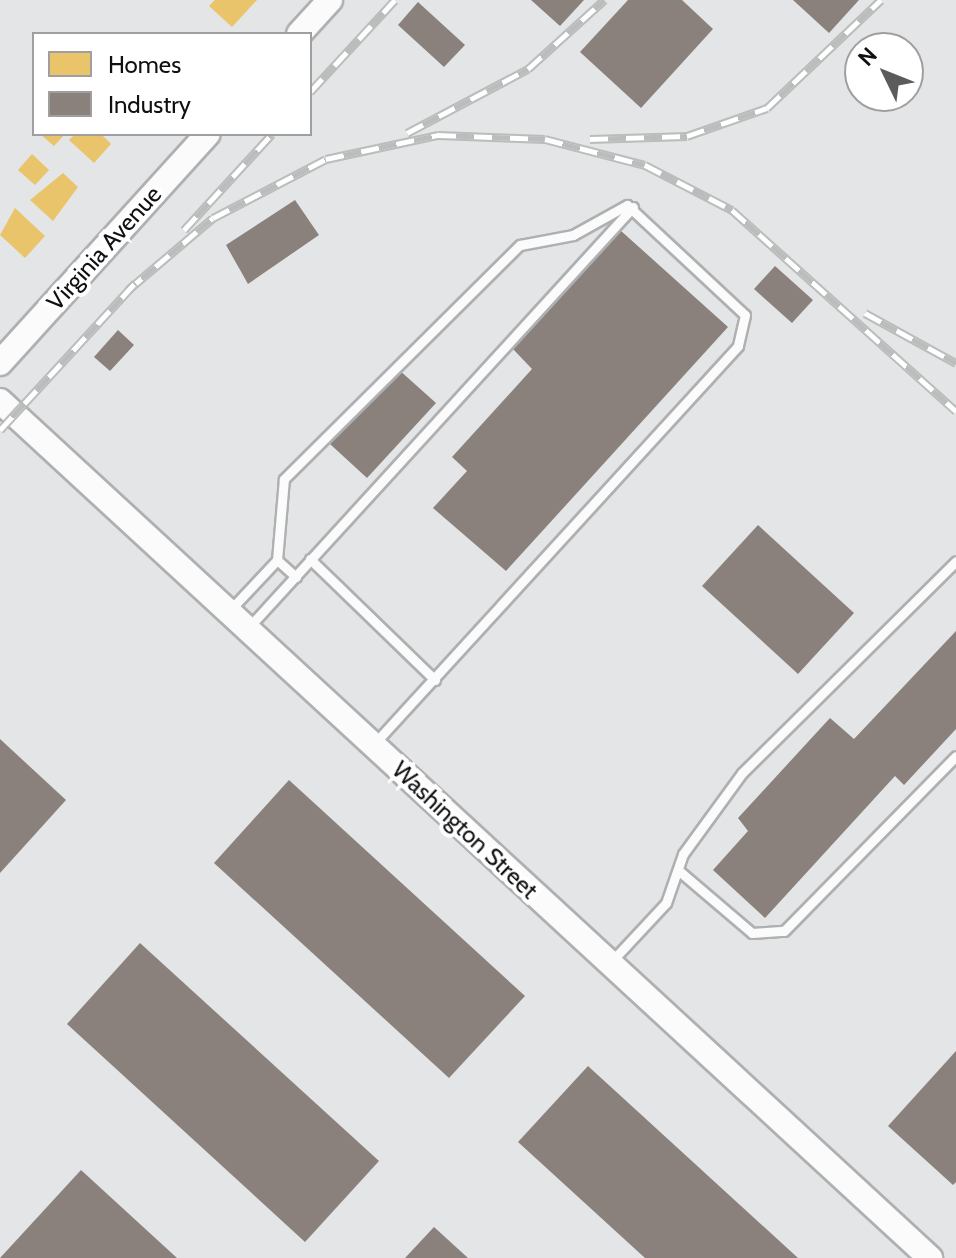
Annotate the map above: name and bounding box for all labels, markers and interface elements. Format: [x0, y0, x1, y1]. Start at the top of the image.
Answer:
legend [32, 32, 312, 136]
north arrow [844, 32, 924, 112]
text: N [852, 42, 883, 72]
text: Homes [108, 50, 181, 79]
text: Industry [108, 90, 191, 119]
street label: Virginia Avenue [41, 180, 167, 316]
street label: Washington Street [386, 755, 544, 905]

